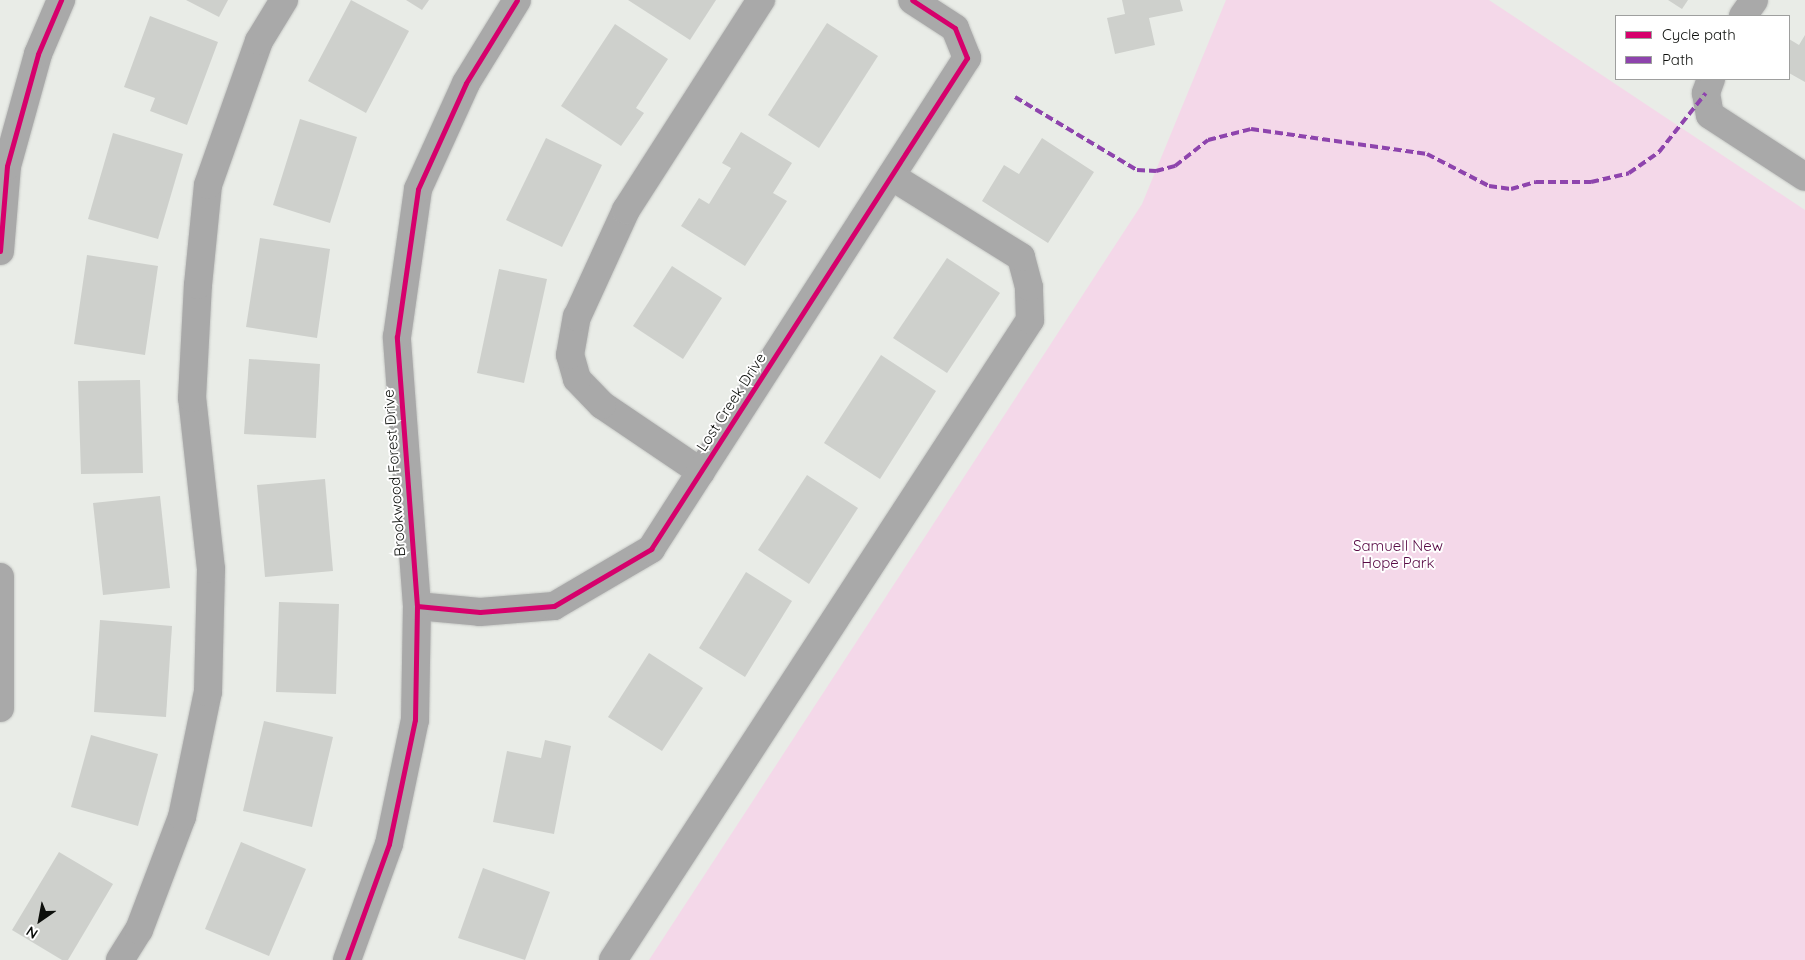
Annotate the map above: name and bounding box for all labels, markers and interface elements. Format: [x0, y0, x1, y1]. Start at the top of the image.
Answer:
legend [1615, 15, 1790, 80]
text: Cycle path [1662, 25, 1736, 44]
text: Path [1662, 50, 1694, 69]
street label: Lost Creek Drive [692, 349, 770, 455]
street label: Brookwood Forest Drive [379, 389, 409, 557]
park label: Samuell New Hope Park [1353, 536, 1443, 571]
north arrow [15, 895, 65, 945]
text: N [23, 922, 41, 943]

